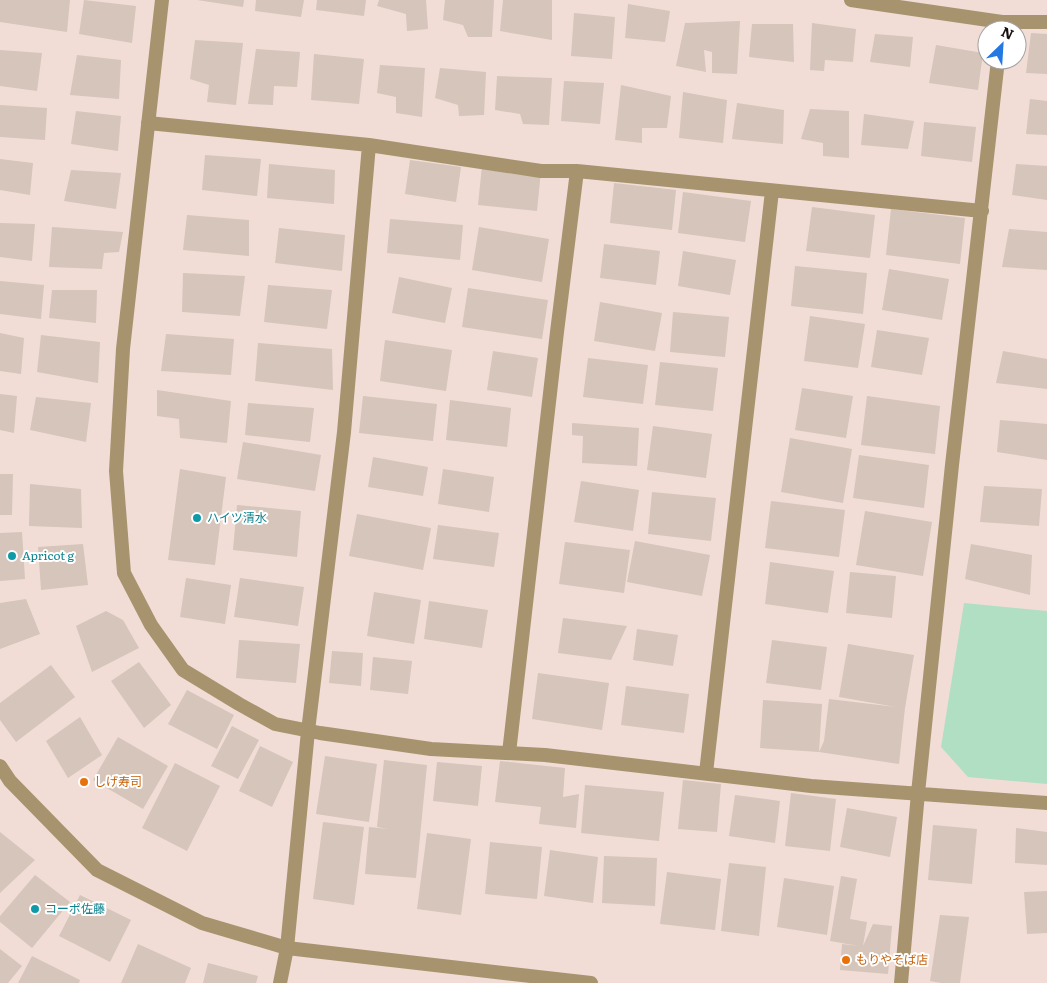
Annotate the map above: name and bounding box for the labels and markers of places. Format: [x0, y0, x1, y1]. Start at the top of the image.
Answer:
place label: ハイツ清水 [207, 508, 267, 526]
marker: ハイツ清水 [191, 512, 203, 524]
place label: Apricot g [22, 546, 75, 564]
marker: Apricot g [6, 550, 18, 562]
place label: しげ寿司 [94, 772, 142, 790]
marker: しげ寿司 [78, 776, 90, 788]
place label: コーポ佐藤 [45, 899, 105, 917]
marker: コーポ佐藤 [29, 903, 41, 915]
place label: もりやそば店 [856, 950, 928, 968]
marker: もりやそば店 [840, 954, 852, 966]

